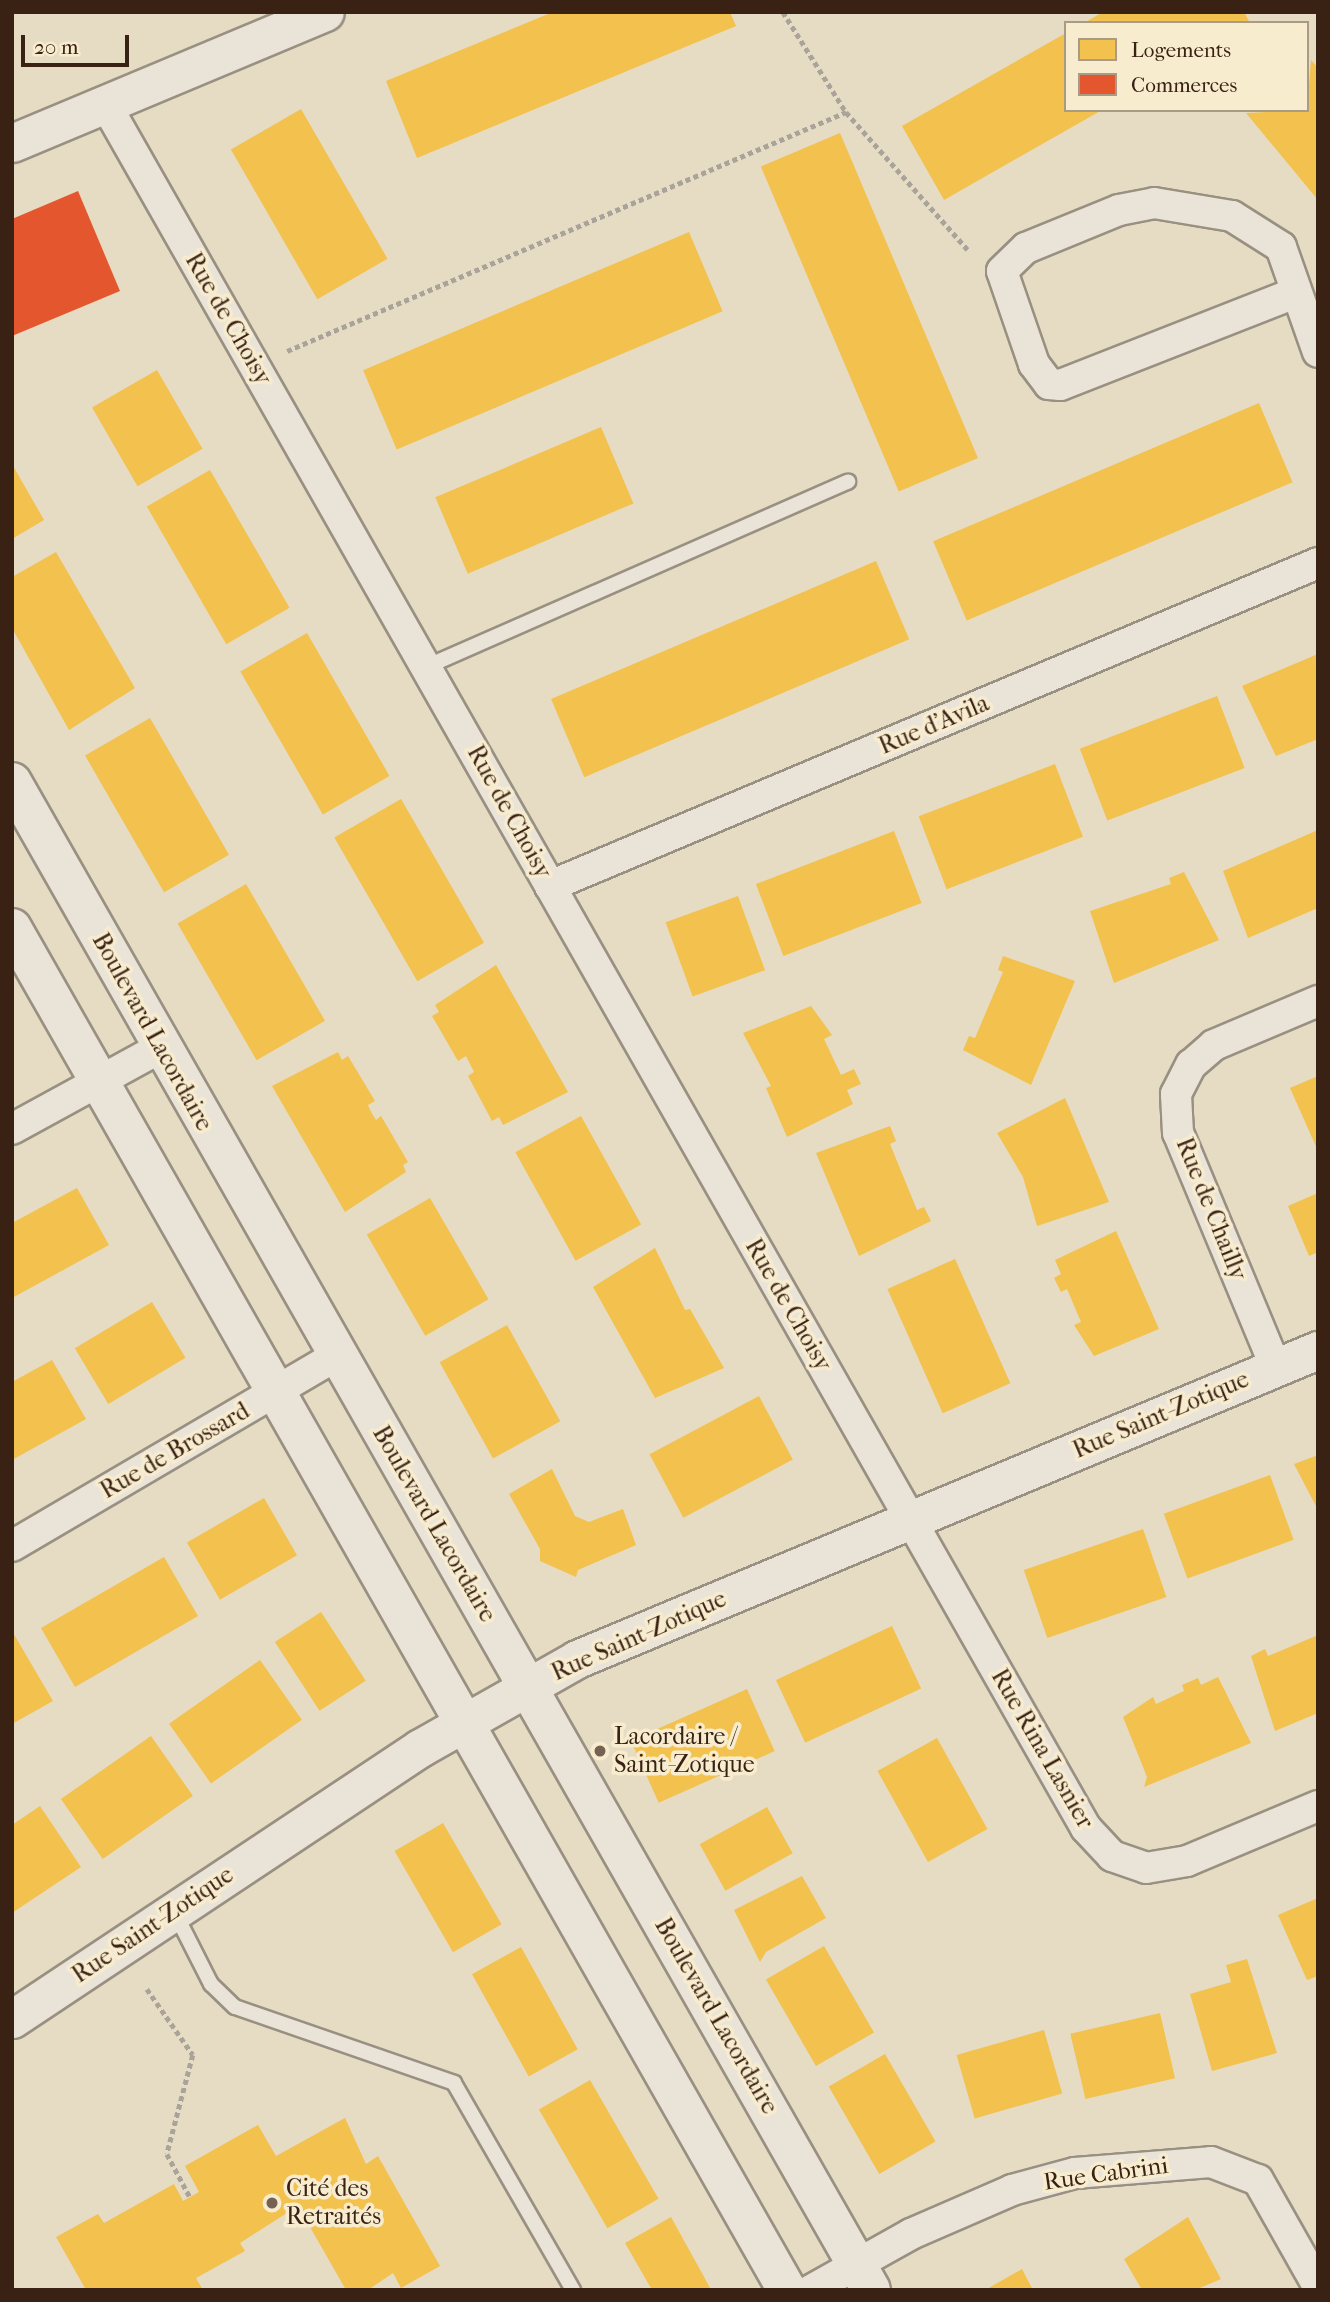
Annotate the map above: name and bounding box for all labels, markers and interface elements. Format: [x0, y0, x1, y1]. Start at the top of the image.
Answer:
scale bar [24, 21, 133, 65]
legend [1064, 21, 1309, 112]
text: 20 m [34, 35, 78, 59]
text: Logements [1131, 38, 1231, 62]
text: Commerces [1131, 73, 1237, 97]
street label: Rue de Choisy [179, 248, 277, 390]
street label: Rue d'Avila [875, 689, 993, 761]
street label: Rue de Choisy [461, 740, 557, 884]
street label: Boulevard Lacordaire [86, 928, 218, 1136]
street label: Rue de Chailly [1169, 1134, 1253, 1284]
street label: Rue de Choisy [739, 1234, 837, 1376]
street label: Rue Saint-Zotique [1069, 1365, 1253, 1465]
street label: Rue de Brossard [95, 1397, 255, 1505]
street label: Boulevard Lacordaire [366, 1421, 502, 1627]
street label: Rue Saint-Zotique [547, 1585, 731, 1687]
street label: Rue Rina Lasnier [985, 1664, 1099, 1834]
place label: Lacordaire / Saint-Zotique [614, 1723, 755, 1779]
marker: Lacordaire / Saint-Zotique [592, 1743, 608, 1759]
street label: Rue Saint-Zotique [67, 1860, 239, 1990]
street label: Boulevard Lacordaire [648, 1913, 784, 2119]
street label: Rue Cabrini [1042, 2151, 1170, 2197]
place label: Cité des Retraités [286, 2175, 381, 2231]
marker: Cité des Retraités [264, 2195, 280, 2211]

